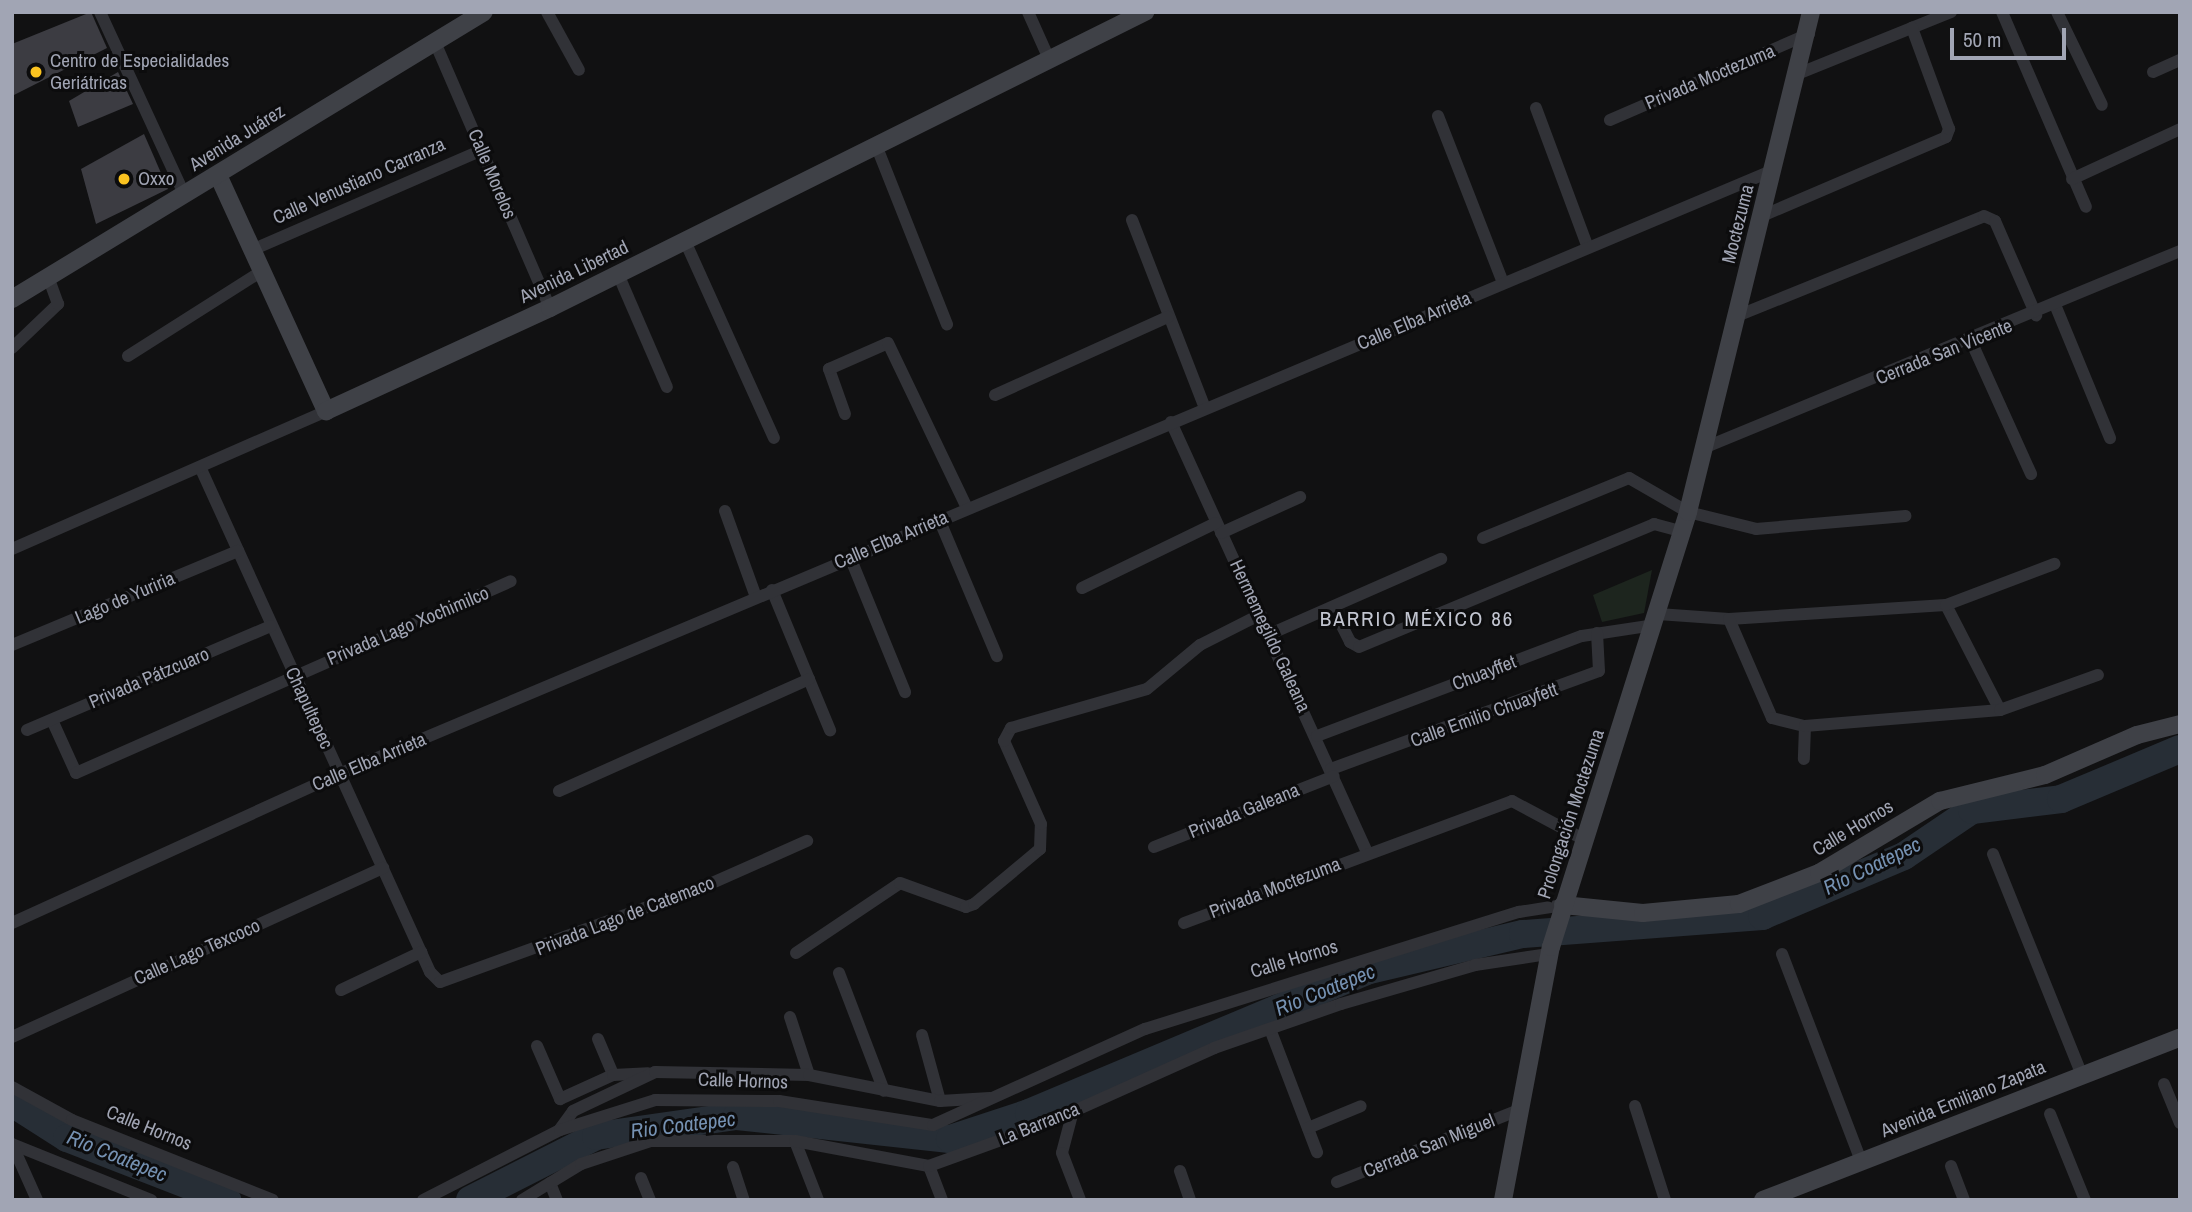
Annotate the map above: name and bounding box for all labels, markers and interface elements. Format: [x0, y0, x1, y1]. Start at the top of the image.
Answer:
scale bar [1954, 14, 2070, 58]
text: 50 m [1963, 25, 2001, 54]
street label: Privada Moctezuma [1642, 39, 1778, 115]
place label: Centro de Especialidades Geriátricas [50, 50, 229, 94]
marker: Centro de Especialidades Geriátricas [28, 64, 44, 80]
street label: Avenida Juárez [185, 100, 289, 176]
street label: Calle Morelos [463, 126, 521, 222]
street label: Calle Venustiano Carranza [269, 133, 449, 229]
place label: Oxxo [138, 168, 174, 190]
marker: Oxxo [116, 171, 132, 187]
street label: Moctezuma [1717, 182, 1759, 266]
street label: Avenida Libertad [516, 236, 632, 308]
street label: Calle Elba Arrieta [1353, 287, 1475, 355]
street label: Cerrada San Vicente [1872, 314, 2016, 390]
street label: Calle Elba Arrieta [830, 506, 952, 574]
street label: Hermemegildo Galeana [1225, 556, 1315, 716]
street label: Lago de Yuriria [72, 567, 178, 629]
street label: Privada Lago Xochimilco [324, 582, 492, 670]
district label: BARRIO MÉXICO 86 [1322, 606, 1512, 632]
street label: Privada Pátzcuaro [86, 642, 212, 714]
street label: Chuayffet [1449, 650, 1519, 696]
street label: Chapultepec [280, 664, 338, 752]
street label: Calle Emilio Chuayfett [1407, 678, 1561, 752]
street label: Prolongación Moctezuma [1533, 726, 1609, 902]
street label: Calle Elba Arrieta [308, 728, 430, 796]
street label: Privada Galeana [1186, 779, 1302, 843]
street label: Calle Hornos [1809, 795, 1897, 861]
water label: Rio Coatepec [1819, 832, 1925, 900]
street label: Privada Moctezuma [1206, 853, 1344, 923]
street label: Privada Lago de Catemaco [532, 871, 718, 961]
street label: Calle Lago Texcoco [130, 914, 264, 990]
street label: Calle Hornos [1248, 935, 1340, 983]
water label: Rio Coatepec [1271, 959, 1379, 1021]
street label: Avenida Emiliano Zapata [1877, 1056, 2049, 1142]
street label: Calle Hornos [698, 1068, 788, 1094]
street label: La Barranca [995, 1098, 1083, 1150]
street label: Calle Hornos [103, 1101, 195, 1155]
water label: Rio Coatepec [629, 1106, 737, 1144]
street label: Cerrada San Miguel [1360, 1109, 1498, 1183]
water label: Rio Coatepec [63, 1125, 171, 1187]

